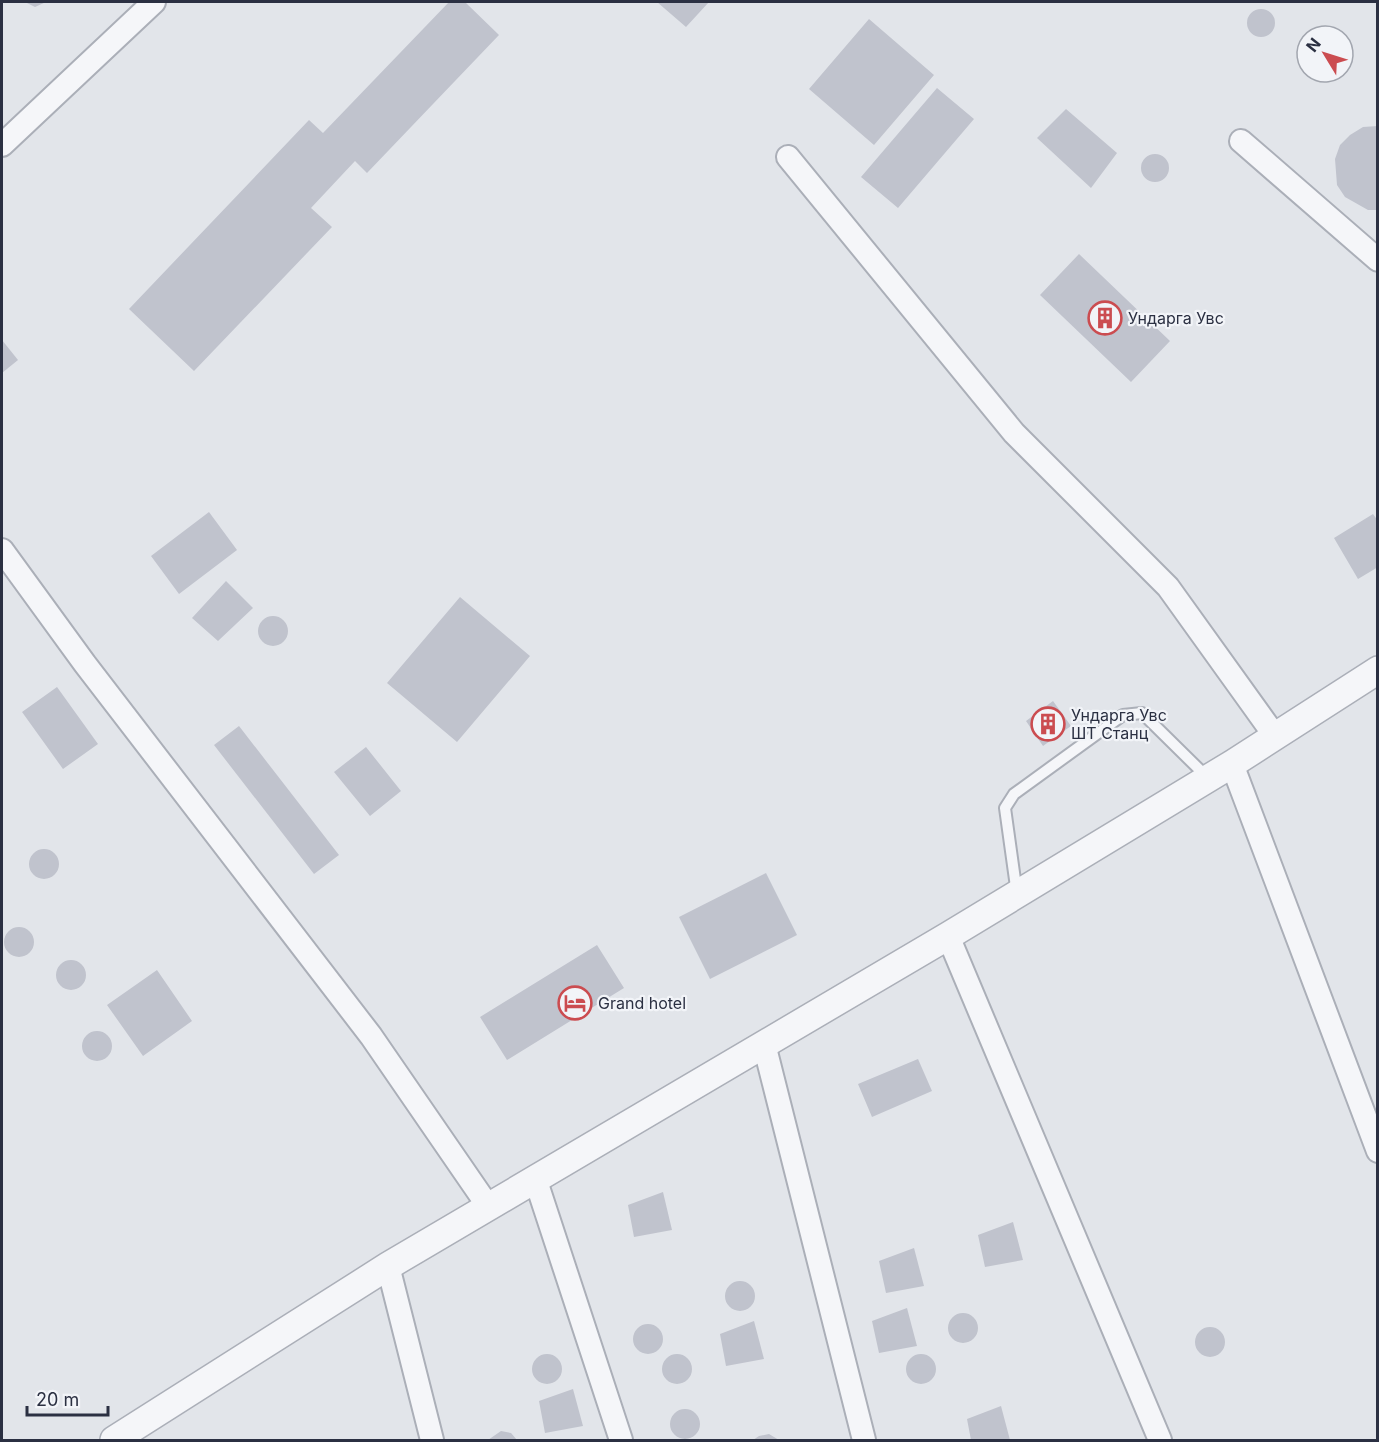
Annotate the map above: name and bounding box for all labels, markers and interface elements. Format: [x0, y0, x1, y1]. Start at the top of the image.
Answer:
north arrow [1295, 24, 1355, 84]
text: N [1302, 34, 1325, 56]
building icon: Ундарга Увс [1087, 300, 1123, 336]
place label: Ундарга Увс [1128, 308, 1224, 328]
place label: Ундарга Увс ШТ Станц [1071, 705, 1167, 743]
building icon: Ундарга Увс ШТ Станц [1030, 706, 1066, 742]
hotel icon: Grand hotel [557, 985, 593, 1021]
place label: Grand hotel [598, 993, 686, 1013]
scale bar [27, 1379, 108, 1417]
text: 20 m [36, 1389, 79, 1410]

